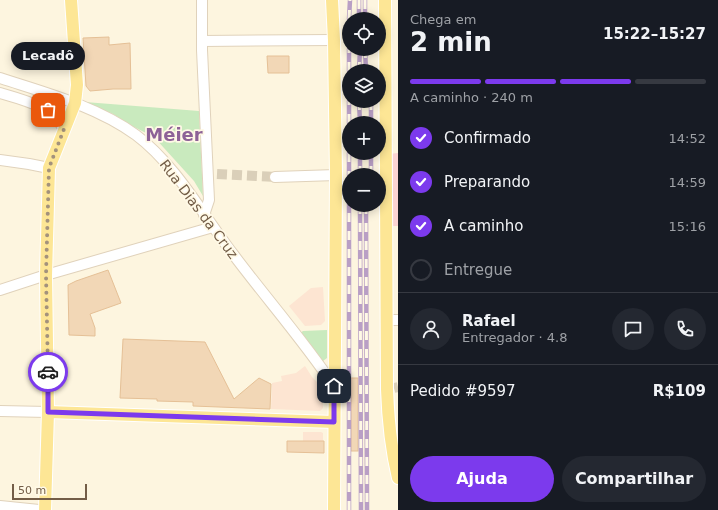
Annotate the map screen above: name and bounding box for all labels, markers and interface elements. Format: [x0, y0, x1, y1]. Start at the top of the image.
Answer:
map controls [342, 12, 386, 212]
button: locate [342, 12, 386, 56]
text: Chega em [410, 12, 476, 27]
text: 15:22–15:27 [603, 25, 706, 43]
text: 2 min [410, 27, 492, 57]
callout: Lecadô [11, 42, 85, 70]
text: Lecadô [22, 48, 74, 63]
button: layers [342, 64, 386, 108]
text: A caminho · 240 m [410, 90, 533, 105]
pin [31, 93, 65, 127]
icon: bag [37, 99, 59, 121]
button: + [342, 116, 386, 160]
district label: Méier [145, 124, 203, 145]
icon: check [410, 127, 432, 149]
text: Confirmado [444, 129, 531, 147]
text: 14:52 [669, 131, 706, 146]
street label: Rua Dias da Cruz [157, 156, 241, 262]
button: − [342, 168, 386, 212]
icon: check [410, 171, 432, 193]
text: Preparando [444, 173, 530, 191]
text: 14:59 [669, 175, 706, 190]
icon: check [410, 215, 432, 237]
text: A caminho [444, 217, 523, 235]
text: 15:16 [669, 219, 706, 234]
text: Entregue [444, 261, 512, 279]
button: person [410, 308, 452, 350]
button: chat [612, 308, 654, 350]
button: phone [664, 308, 706, 350]
text: Rafael [462, 312, 516, 330]
text: Entregador · 4.8 [462, 330, 567, 345]
courier [28, 352, 68, 392]
icon: car [37, 361, 59, 383]
pin [317, 369, 351, 403]
icon: home [323, 375, 345, 397]
text: Pedido #9597 [410, 382, 516, 400]
text: R$109 [653, 382, 706, 400]
button: Ajuda [410, 456, 554, 502]
button: Compartilhar [562, 456, 706, 502]
scale bar [12, 482, 87, 501]
text: 50 m [18, 484, 46, 497]

